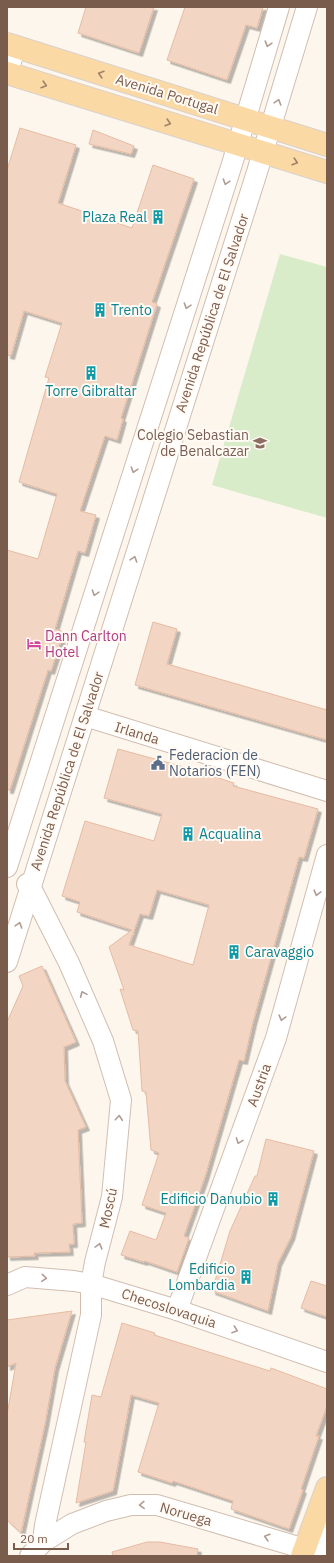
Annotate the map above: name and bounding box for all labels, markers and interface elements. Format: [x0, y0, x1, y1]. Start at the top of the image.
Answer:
one-way arrow [264, 41, 273, 48]
one-way arrow [98, 70, 105, 79]
street label: Avenida Portugal [114, 70, 221, 118]
one-way arrow [41, 80, 48, 89]
one-way arrow [273, 98, 282, 105]
one-way arrow [165, 118, 172, 127]
one-way arrow [291, 158, 298, 166]
one-way arrow [222, 178, 231, 185]
place label: Plaza Real [82, 208, 147, 226]
building icon: Plaza Real [150, 209, 166, 225]
street label: Avenida República de El Salvador [171, 211, 253, 415]
place label: Trento [111, 301, 152, 319]
building icon: Trento [92, 302, 108, 318]
one-way arrow [183, 302, 192, 309]
building icon: Torre Gibraltar [83, 365, 99, 381]
place label: Torre Gibraltar [45, 382, 137, 400]
place label: Colegio Sebastian de Benalcazar [137, 426, 249, 460]
school or university icon: Colegio Sebastian de Benalcazar [252, 435, 268, 451]
one-way arrow [130, 466, 139, 473]
one-way arrow [130, 556, 138, 563]
one-way arrow [91, 590, 99, 597]
place label: Dann Carlton Hotel [45, 627, 127, 661]
hotel icon: Dann Carlton Hotel [26, 636, 42, 652]
street label: Avenida República de El Salvador [26, 669, 108, 873]
street label: Irlanda [113, 718, 162, 748]
place label: Federacion de Notarios (FEN) [169, 746, 261, 780]
public building icon: Federacion de Notarios (FEN) [150, 755, 166, 771]
place label: Acqualina [199, 825, 262, 843]
building icon: Acqualina [180, 826, 196, 842]
one-way arrow [313, 889, 321, 896]
one-way arrow [14, 922, 23, 929]
place label: Caravaggio [245, 943, 314, 961]
building icon: Caravaggio [226, 944, 242, 960]
one-way arrow [79, 991, 87, 998]
one-way arrow [278, 1014, 287, 1021]
street label: Austria [243, 1060, 275, 1109]
one-way arrow [115, 1115, 124, 1121]
one-way arrow [235, 1137, 244, 1144]
street label: Moscú [95, 1186, 121, 1230]
place label: Edificio Danubio [161, 1190, 262, 1208]
building icon: Edificio Danubio [265, 1191, 281, 1207]
one-way arrow [94, 1242, 103, 1249]
place label: Edificio Lombardia [168, 1260, 236, 1294]
building icon: Edificio Lombardia [238, 1269, 254, 1285]
one-way arrow [41, 1274, 47, 1283]
street label: Checoslovaquia [119, 1284, 219, 1332]
one-way arrow [231, 1325, 238, 1334]
street label: Noruega [158, 1498, 215, 1530]
one-way arrow [139, 1501, 145, 1509]
scale bar [14, 1525, 68, 1551]
text: 20 m [20, 1531, 48, 1546]
one-way arrow [264, 1533, 271, 1542]

